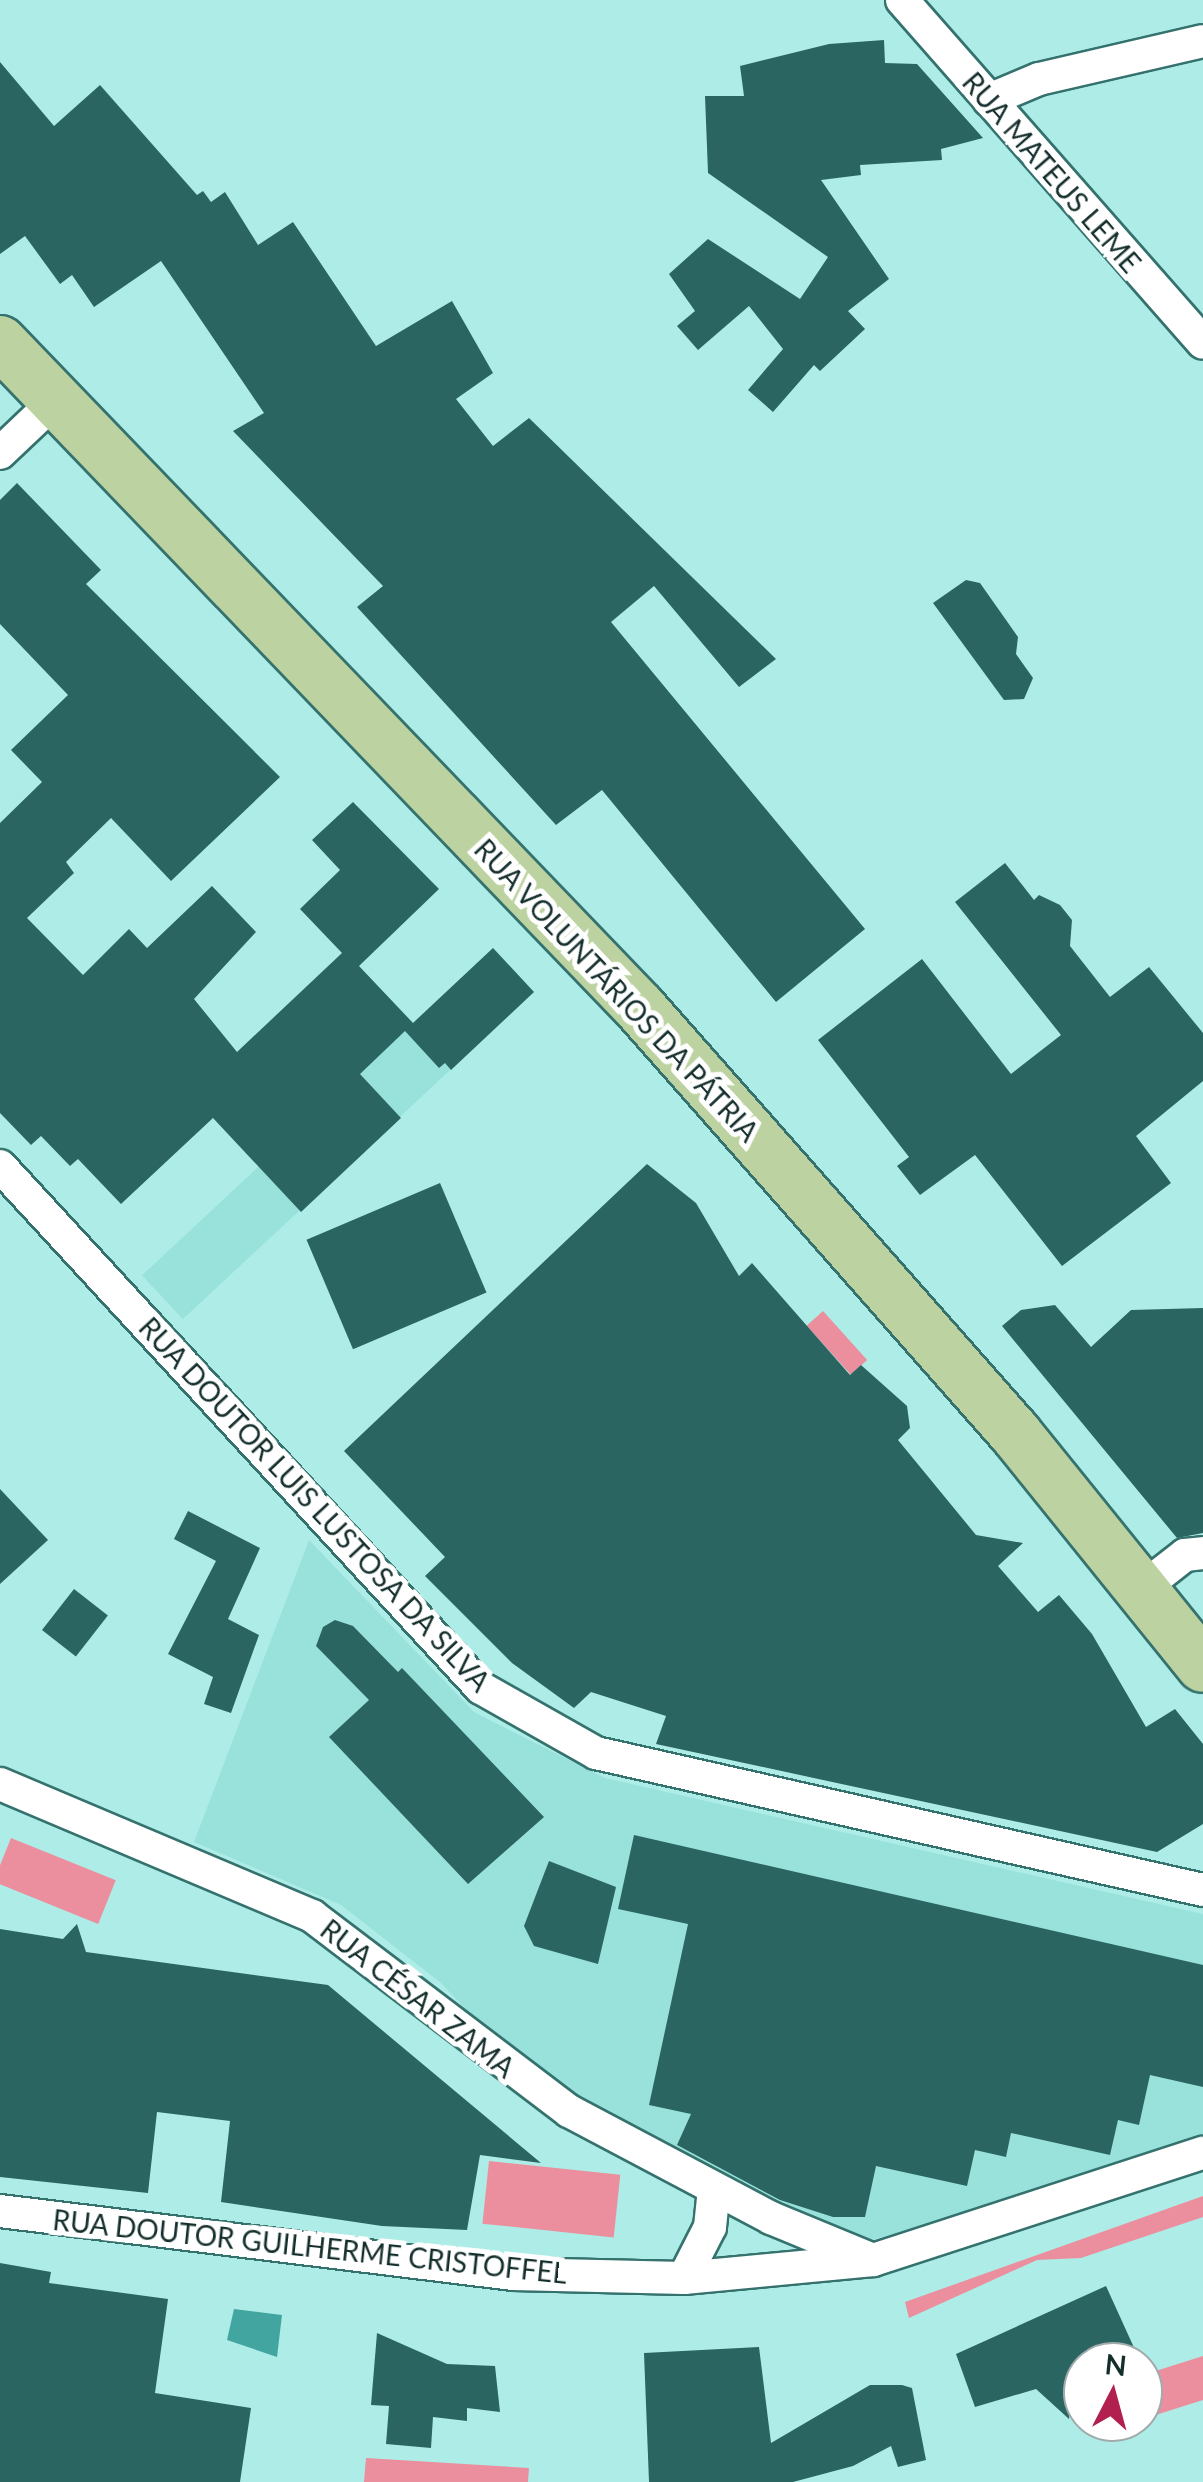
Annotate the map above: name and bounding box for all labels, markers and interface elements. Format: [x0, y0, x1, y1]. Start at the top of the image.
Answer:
street label: RUA MATEUS LEME [956, 65, 1148, 279]
street label: RUA VOLUNTÁRIOS DA PÁTRIA [467, 831, 767, 1149]
street label: RUA DOUTOR LUIS LUSTOSA DA SILVA [132, 1309, 498, 1699]
street label: RUA CÉSAR ZAMA [314, 1912, 522, 2084]
street label: RUA DOUTOR GUILHERME CRISTOFFEL [51, 2202, 569, 2290]
north arrow [1063, 2342, 1163, 2442]
text: N [1103, 2346, 1128, 2382]

